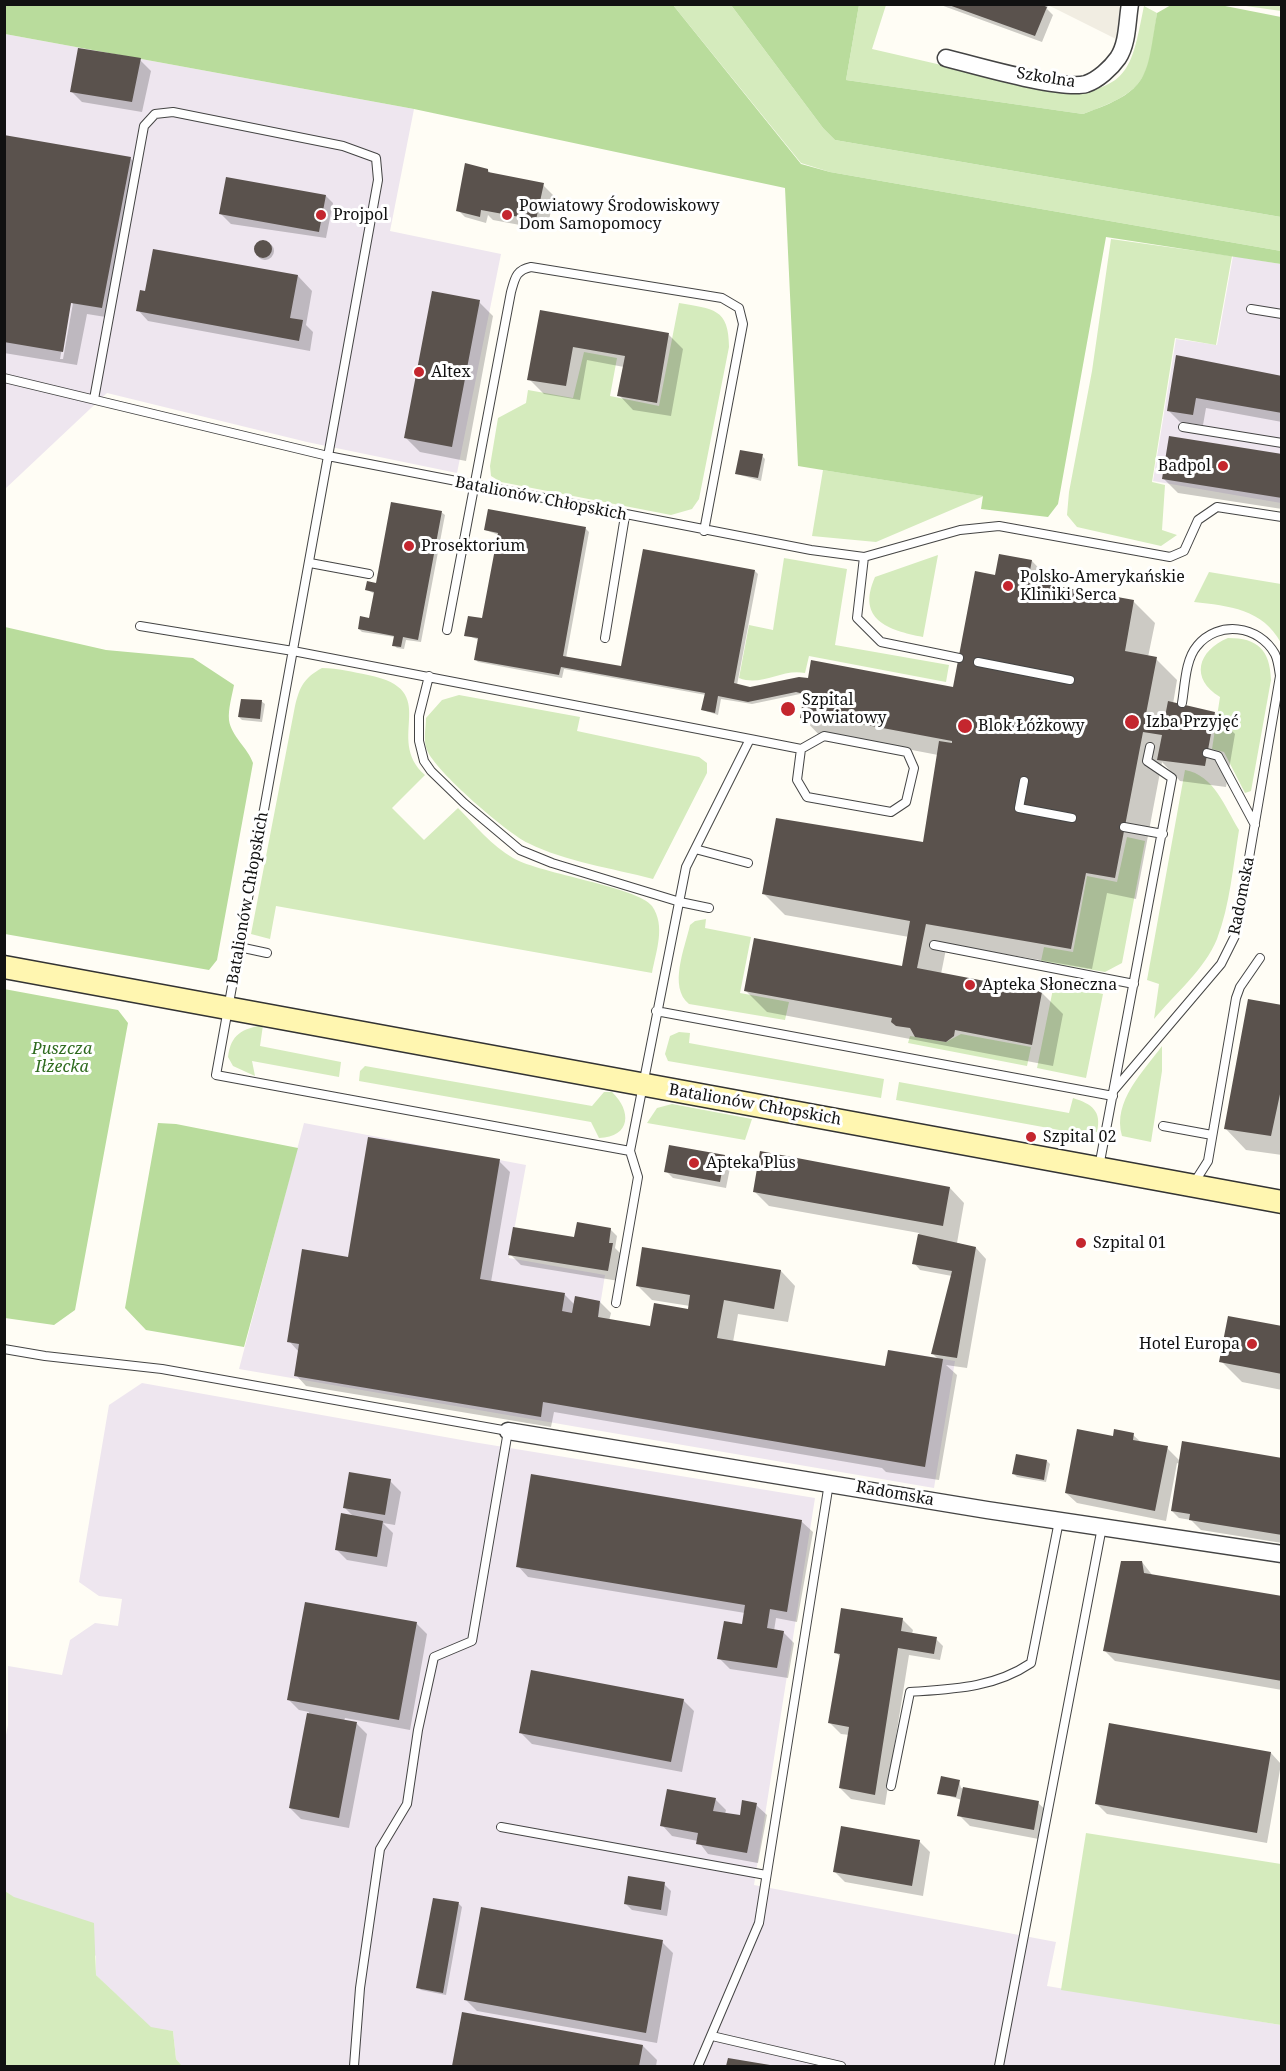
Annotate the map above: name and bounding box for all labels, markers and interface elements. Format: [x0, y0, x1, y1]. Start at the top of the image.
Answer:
street label: Szkolna [1015, 64, 1077, 92]
place label: Powiatowy Środowiskowy Dom Samopomocy [519, 196, 719, 234]
place label: Projpol [333, 205, 388, 225]
marker: Projpol [314, 208, 328, 222]
marker: Powiatowy Środowiskowy Dom Samopomocy [500, 208, 514, 222]
place label: Altex [431, 362, 471, 382]
marker: Altex [412, 365, 426, 379]
place label: Badpol [1158, 456, 1211, 476]
marker: Badpol [1216, 459, 1230, 473]
street label: Batalionów Chłopskich [453, 473, 629, 525]
place label: Prosektorium [421, 536, 525, 556]
marker: Prosektorium [402, 539, 416, 553]
place label: Polsko-Amerykańskie Kliniki Serca [1020, 567, 1185, 605]
marker: Polsko-Amerykańskie Kliniki Serca [1001, 579, 1015, 593]
place label: Szpital Powiatowy [802, 690, 887, 728]
marker: Szpital Powiatowy [779, 700, 797, 718]
place label: Izba Przyjęć [1146, 712, 1239, 732]
marker: Izba Przyjęć [1123, 713, 1141, 731]
place label: Blok Łóżkowy [978, 716, 1085, 736]
marker: Blok Łóżkowy [956, 717, 974, 735]
street label: Batalionów Chłopskich [223, 810, 273, 986]
street label: Radomska [1225, 855, 1259, 937]
place label: Apteka Słoneczna [982, 975, 1117, 995]
marker: Apteka Słoneczna [963, 978, 977, 992]
park label: Puszcza Iłżecka [32, 1039, 92, 1077]
street label: Batalionów Chłopskich [667, 1080, 843, 1130]
place label: Szpital 02 [1043, 1127, 1116, 1147]
marker: Szpital 02 [1024, 1130, 1038, 1144]
place label: Apteka Plus [706, 1153, 796, 1173]
marker: Apteka Plus [687, 1156, 701, 1170]
place label: Szpital 01 [1093, 1233, 1166, 1253]
marker: Szpital 01 [1074, 1236, 1088, 1250]
place label: Hotel Europa [1139, 1334, 1240, 1354]
marker: Hotel Europa [1245, 1337, 1259, 1351]
street label: Radomska [854, 1478, 936, 1510]

